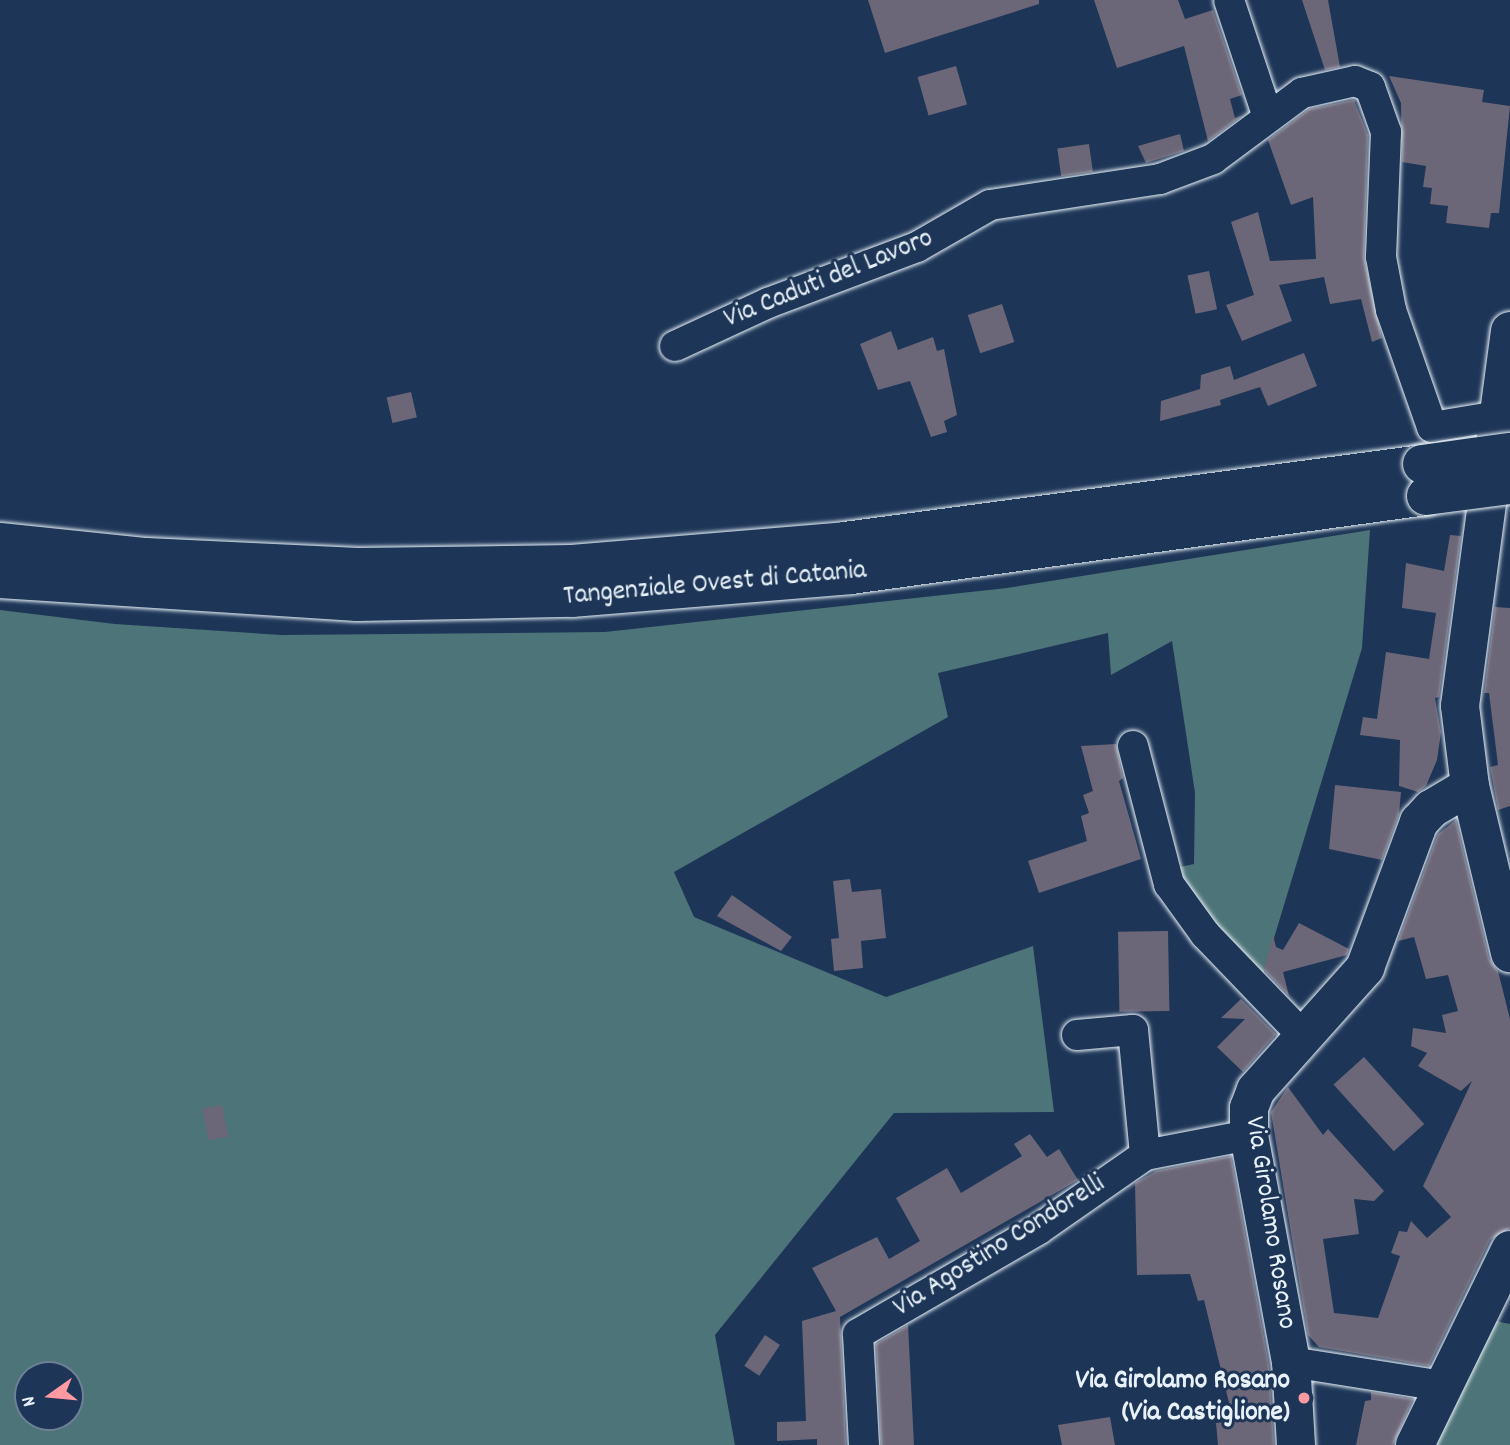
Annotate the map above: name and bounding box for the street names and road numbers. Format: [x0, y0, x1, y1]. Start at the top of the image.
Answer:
street label: Via Caduti del Lavoro [720, 223, 938, 337]
street label: Tangenziale Ovest di Catania [562, 555, 868, 615]
street label: Via Girolamo Rosano [1236, 1114, 1302, 1332]
street label: Via Agostino Condorelli [888, 1168, 1112, 1326]

